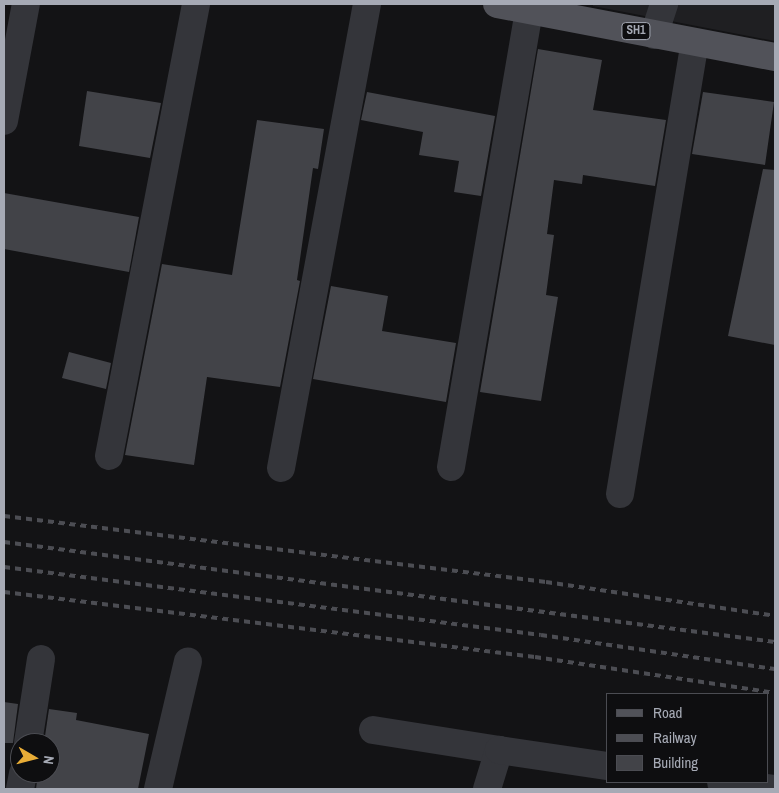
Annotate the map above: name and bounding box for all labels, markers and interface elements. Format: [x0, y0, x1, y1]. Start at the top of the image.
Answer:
road number: SH1 [621, 22, 651, 40]
legend [606, 693, 769, 783]
text: Road [653, 702, 682, 723]
text: Railway [653, 727, 697, 748]
north arrow [10, 733, 60, 783]
text: Building [653, 752, 698, 773]
text: N [39, 755, 58, 765]

